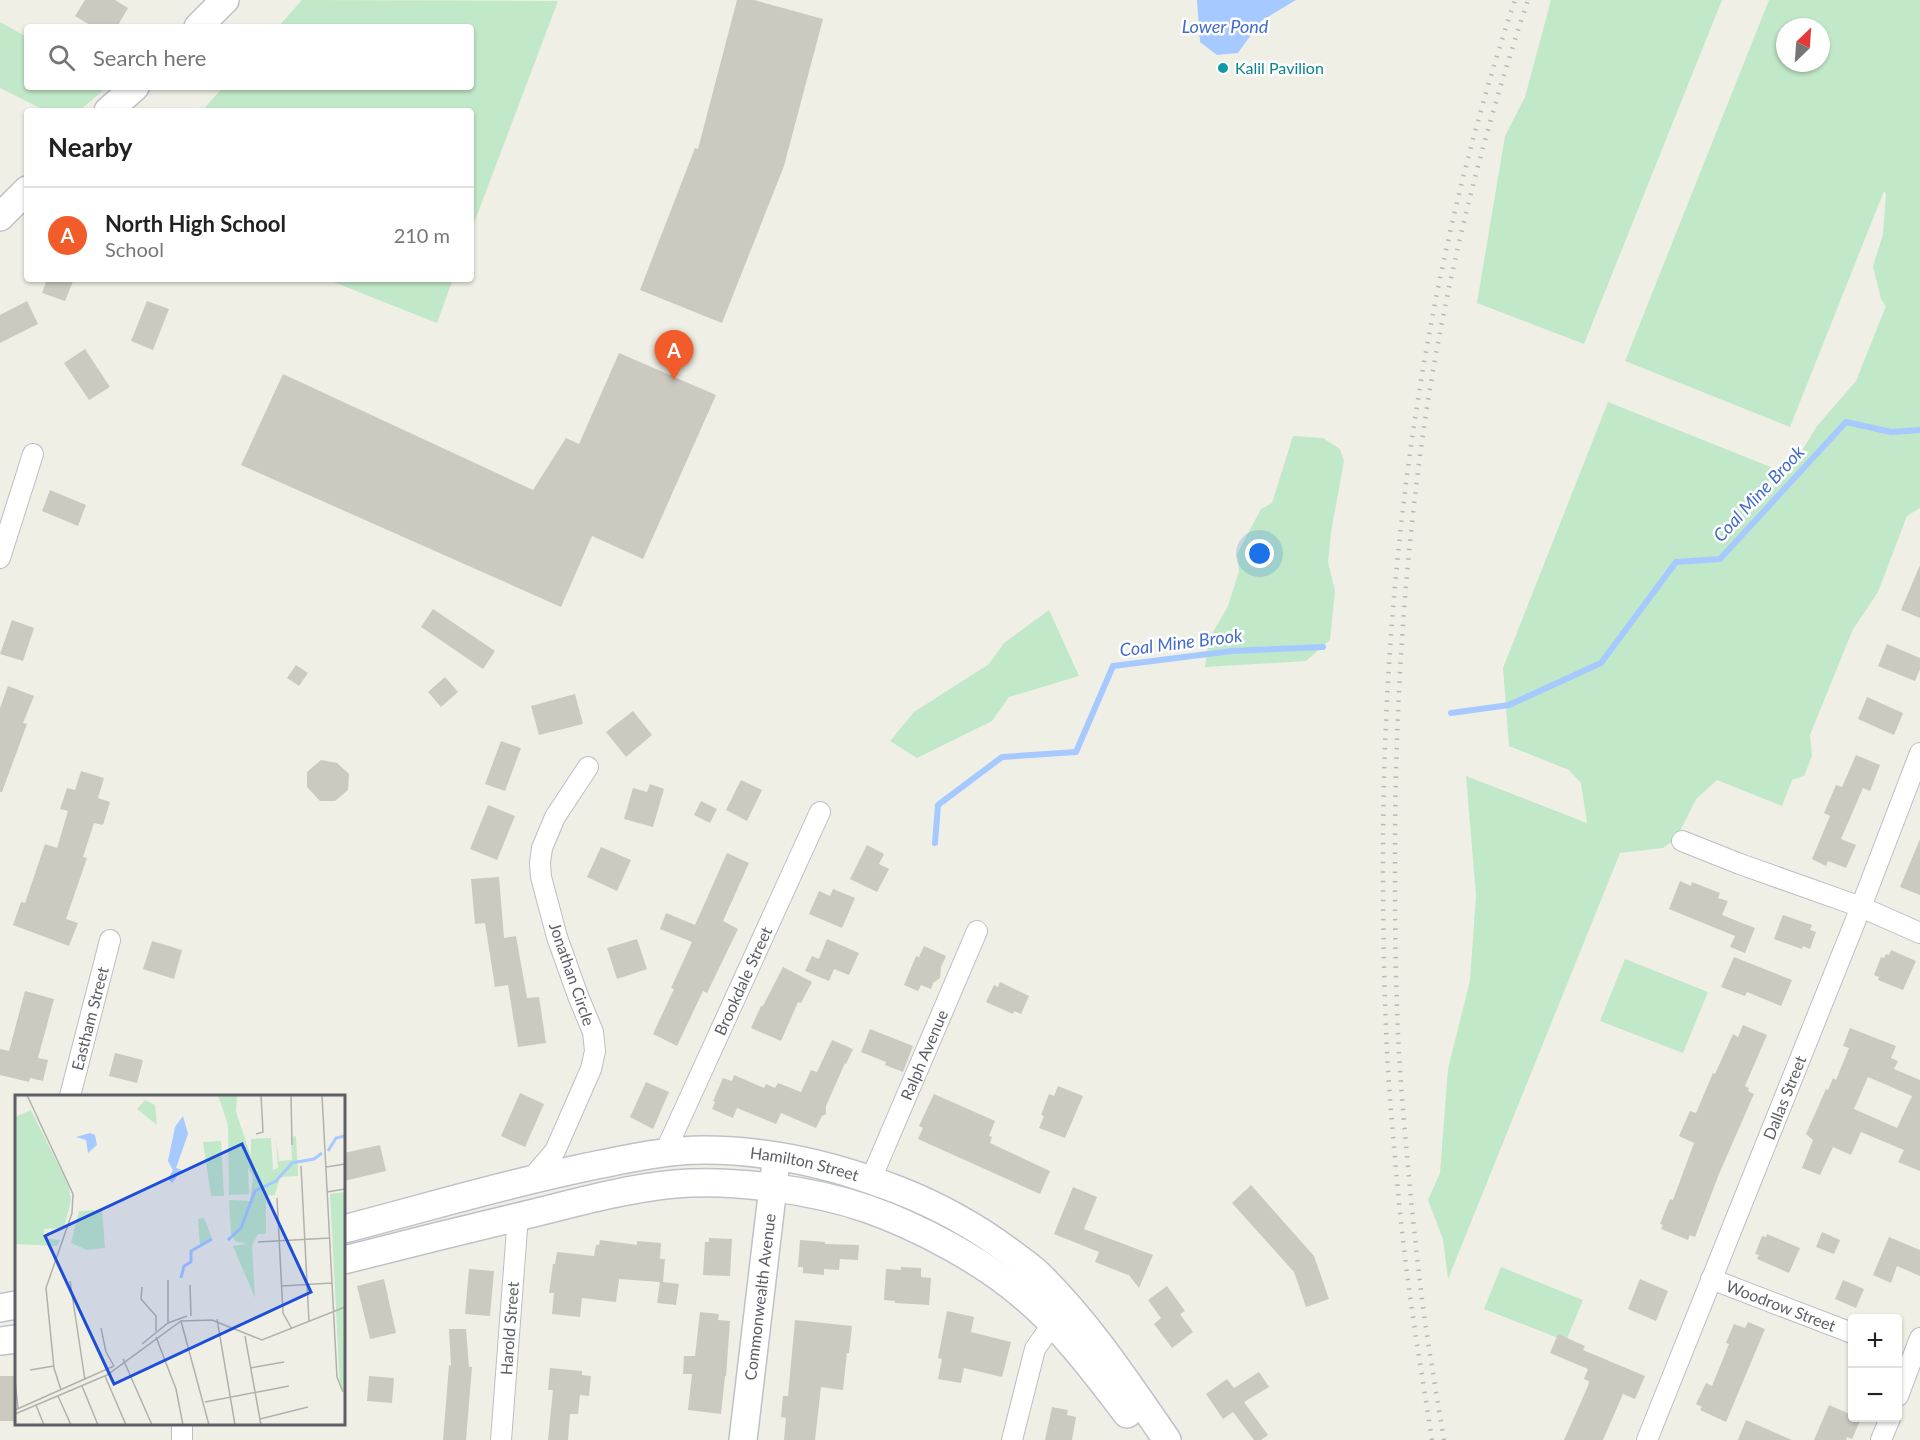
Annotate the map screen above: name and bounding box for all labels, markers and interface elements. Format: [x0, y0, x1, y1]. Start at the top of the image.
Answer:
water label: Lower Pond [1182, 15, 1269, 37]
north arrow [1776, 18, 1830, 72]
search box [24, 24, 474, 90]
icon: search [45, 41, 78, 74]
text: Search here [93, 44, 206, 71]
place label: Kalil Pavilion [1235, 58, 1324, 77]
marker: Kalil Pavilion [1216, 61, 1230, 75]
text: Nearby [48, 131, 133, 163]
text: North High School [105, 210, 286, 237]
text: A [61, 223, 74, 247]
text: 210 m [394, 223, 450, 247]
text: School [105, 237, 164, 261]
pin: A [654, 330, 694, 380]
water label: Coal Mine Brook [1708, 440, 1809, 546]
your location [1245, 539, 1274, 568]
water label: Coal Mine Brook [1118, 624, 1244, 660]
street label: Jonathan Circle [546, 920, 599, 1028]
street label: Brookdale Street [710, 923, 776, 1038]
street label: Eastham Street [67, 964, 112, 1072]
street label: Ralph Avenue [896, 1007, 951, 1103]
street label: Dallas Street [1759, 1052, 1809, 1142]
inset map [15, 1095, 345, 1425]
street label: Hamilton Street [749, 1143, 862, 1184]
street label: Commonwealth Avenue [740, 1212, 779, 1381]
street label: Woodrow Street [1724, 1276, 1839, 1335]
street label: Harold Street [496, 1281, 522, 1376]
map controls [1848, 1314, 1902, 1422]
button: + [1848, 1314, 1902, 1368]
button: − [1848, 1368, 1902, 1422]

